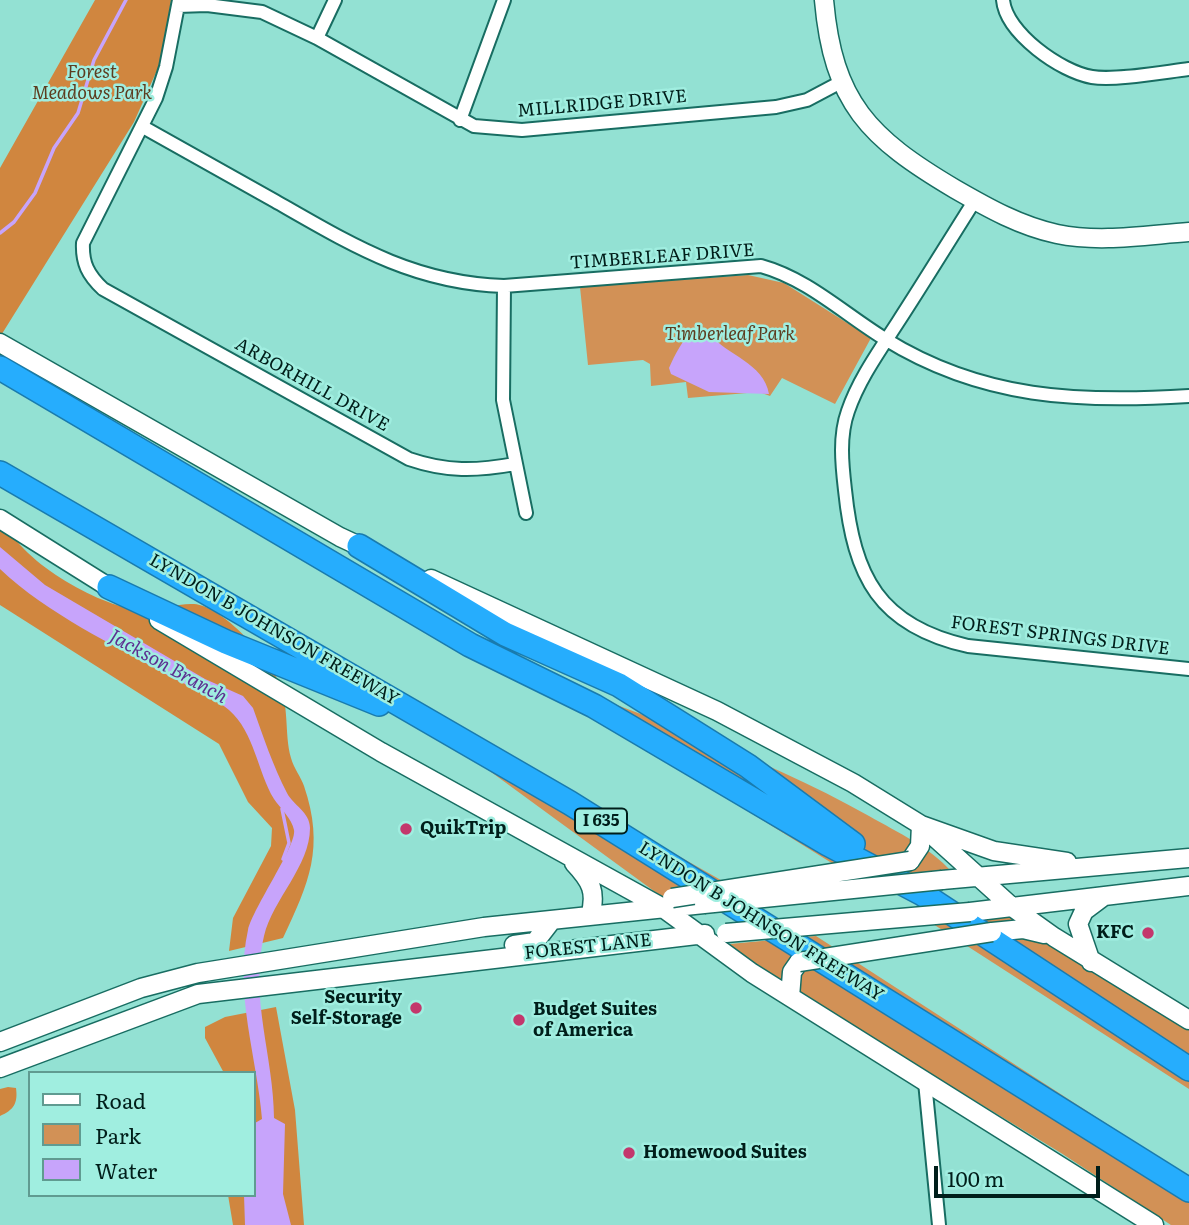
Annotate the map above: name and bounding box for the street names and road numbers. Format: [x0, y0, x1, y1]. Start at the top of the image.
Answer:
street label: MILLRIDGE DRIVE [516, 86, 688, 122]
street label: TIMBERLEAF DRIVE [569, 240, 755, 274]
street label: ARBORHILL DRIVE [231, 334, 393, 436]
street label: LYNDON B JOHNSON FREEWAY [145, 549, 403, 711]
street label: FOREST SPRINGS DRIVE [949, 612, 1171, 660]
road number: I 635 [575, 808, 627, 834]
street label: LYNDON B JOHNSON FREEWAY [635, 837, 887, 1007]
street label: FOREST LANE [523, 930, 653, 964]

